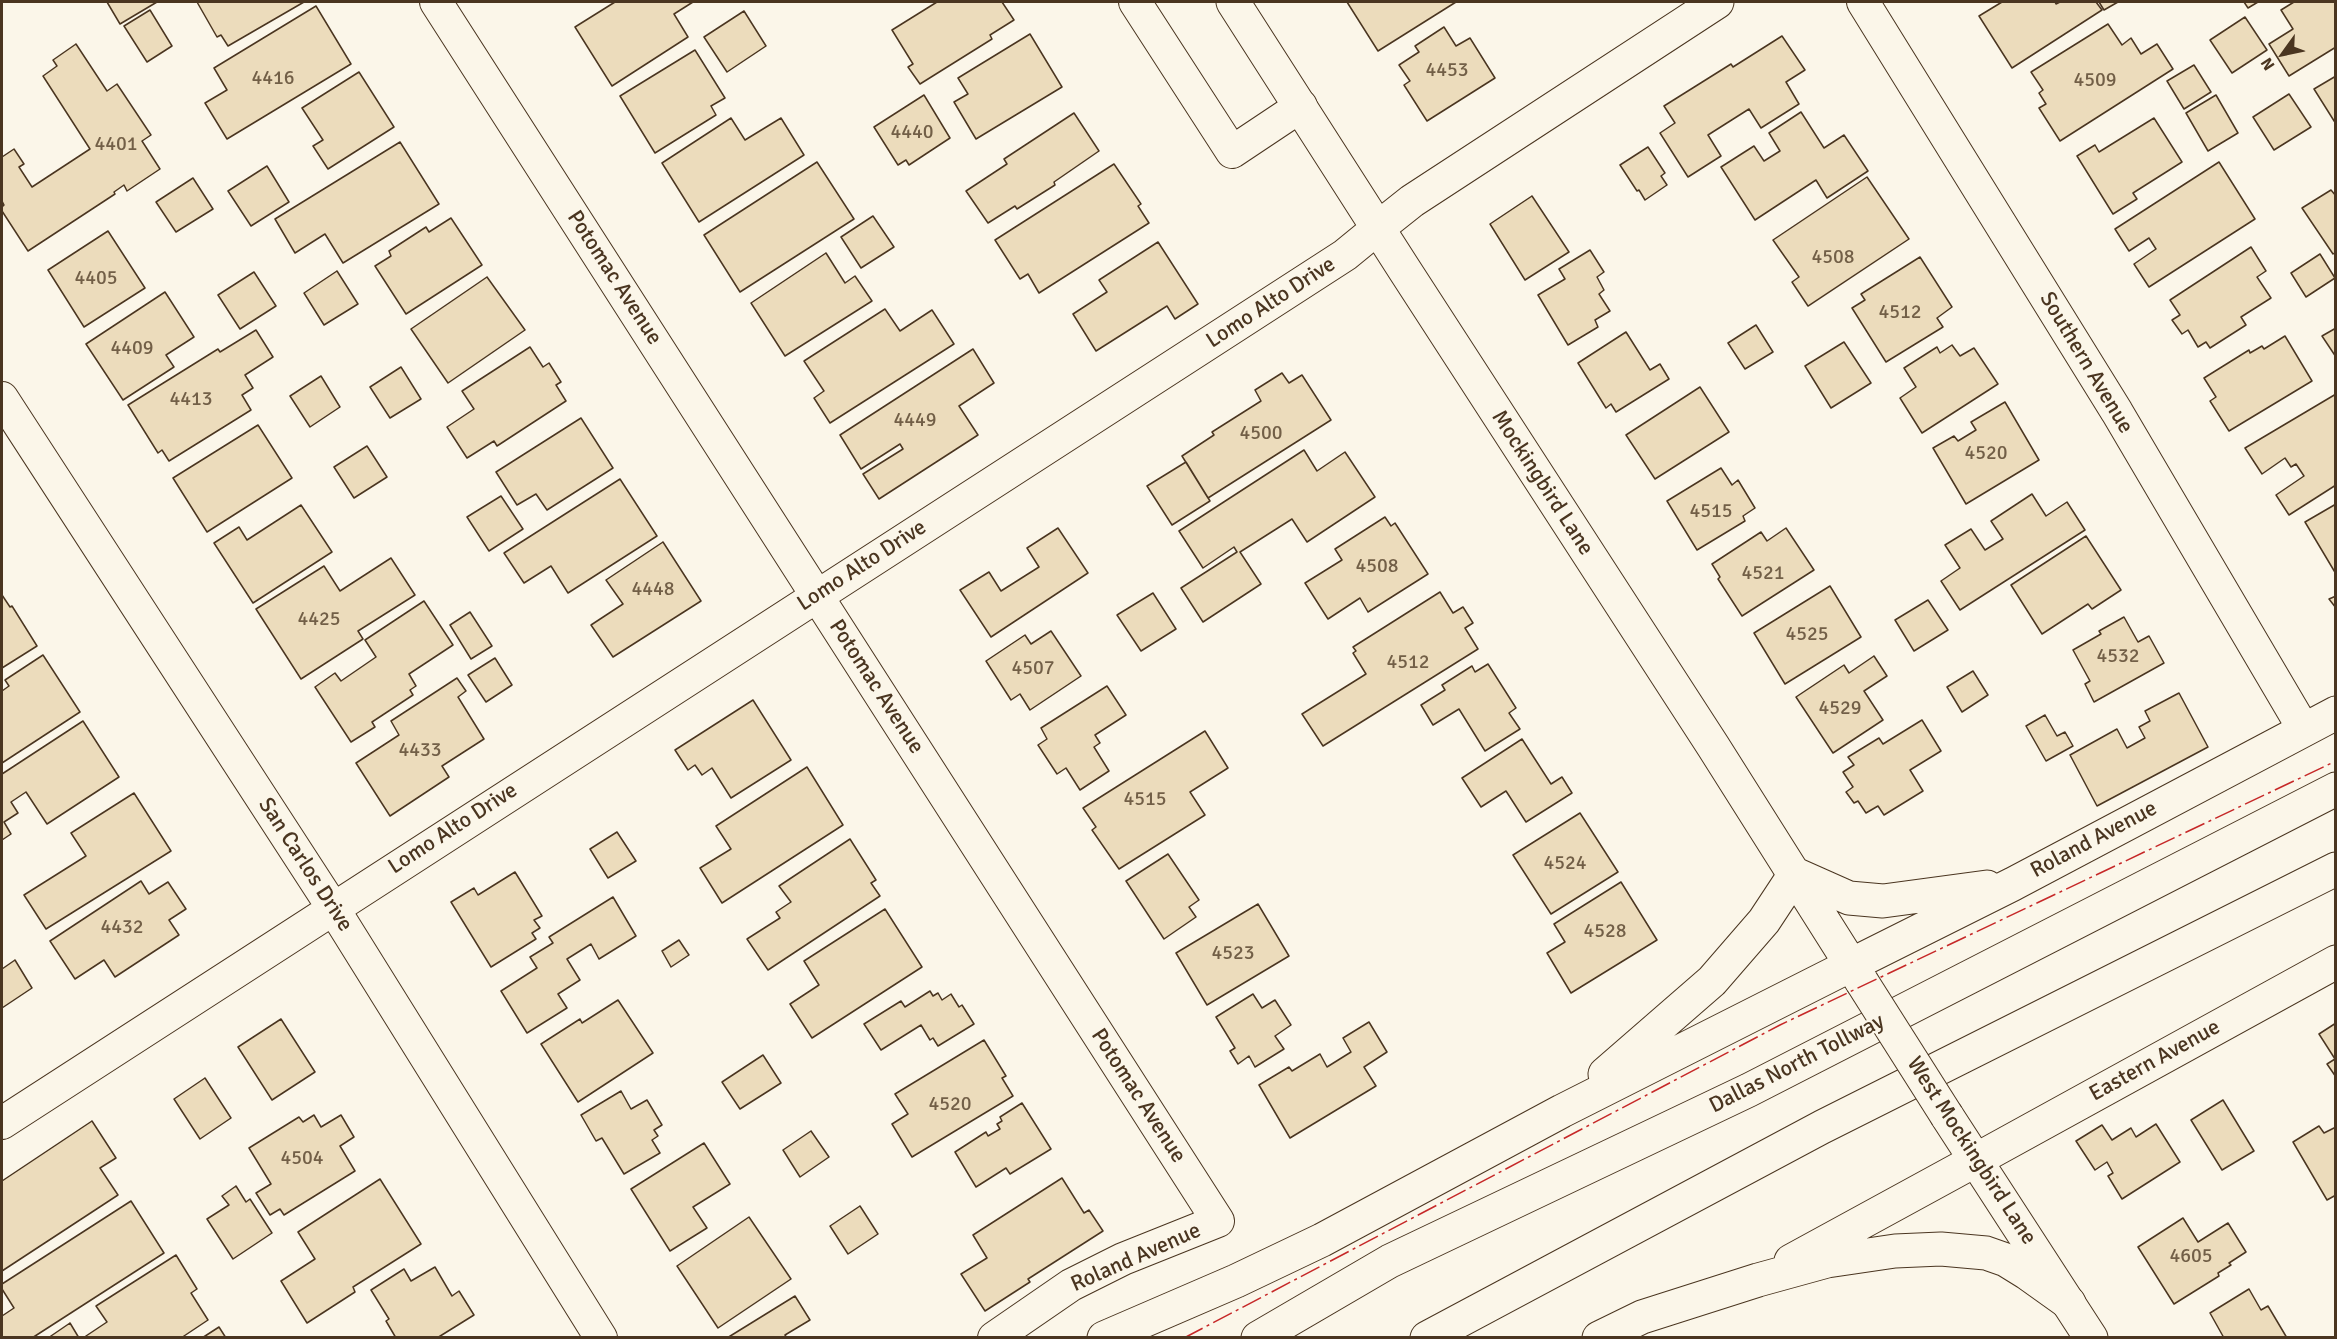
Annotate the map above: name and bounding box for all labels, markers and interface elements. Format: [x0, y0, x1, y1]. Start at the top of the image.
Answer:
north arrow [2253, 24, 2313, 84]
text: N [2256, 54, 2279, 74]
house number: 4453 [1425, 59, 1469, 83]
house number: 4416 [251, 67, 295, 91]
house number: 4509 [2073, 69, 2117, 93]
house number: 4440 [890, 121, 934, 145]
house number: 4401 [94, 133, 138, 157]
street label: Potomac Avenue [561, 206, 667, 350]
house number: 4508 [1811, 246, 1855, 270]
street label: Lomo Alto Drive [1202, 251, 1340, 355]
house number: 4405 [74, 267, 118, 291]
street label: Southern Avenue [2033, 288, 2139, 438]
house number: 4512 [1878, 301, 1922, 325]
house number: 4409 [110, 337, 154, 361]
house number: 4413 [169, 388, 213, 412]
street label: Mockingbird Lane [1485, 406, 1599, 560]
house number: 4449 [893, 409, 937, 433]
house number: 4500 [1239, 422, 1283, 446]
house number: 4520 [1964, 442, 2008, 466]
house number: 4515 [1689, 500, 1733, 524]
street label: Lomo Alto Drive [793, 514, 931, 618]
house number: 4508 [1355, 555, 1399, 579]
house number: 4521 [1741, 562, 1785, 586]
house number: 4448 [631, 578, 675, 602]
house number: 4425 [297, 608, 341, 632]
street label: Potomac Avenue [823, 615, 929, 759]
house number: 4525 [1785, 623, 1829, 647]
house number: 4532 [2096, 645, 2140, 669]
house number: 4512 [1386, 651, 1430, 675]
house number: 4507 [1011, 657, 1055, 681]
house number: 4529 [1818, 697, 1862, 721]
house number: 4433 [398, 739, 442, 763]
street label: Lomo Alto Drive [384, 777, 522, 881]
house number: 4515 [1123, 788, 1167, 812]
street label: San Carlos Drive [252, 793, 358, 937]
street label: Roland Avenue [2026, 796, 2162, 884]
house number: 4524 [1543, 852, 1587, 876]
house number: 4432 [100, 916, 144, 940]
house number: 4528 [1583, 920, 1627, 944]
house number: 4523 [1211, 942, 1255, 966]
street label: Dallas North Tollway [1705, 1008, 1889, 1120]
street label: Eastern Avenue [2085, 1014, 2225, 1108]
street label: Potomac Avenue [1085, 1024, 1191, 1168]
street label: West Mockingbird Lane [1900, 1052, 2042, 1250]
house number: 4520 [928, 1093, 972, 1117]
house number: 4504 [280, 1147, 324, 1171]
street label: Roland Avenue [1067, 1218, 1205, 1298]
house number: 4605 [2169, 1245, 2213, 1269]

